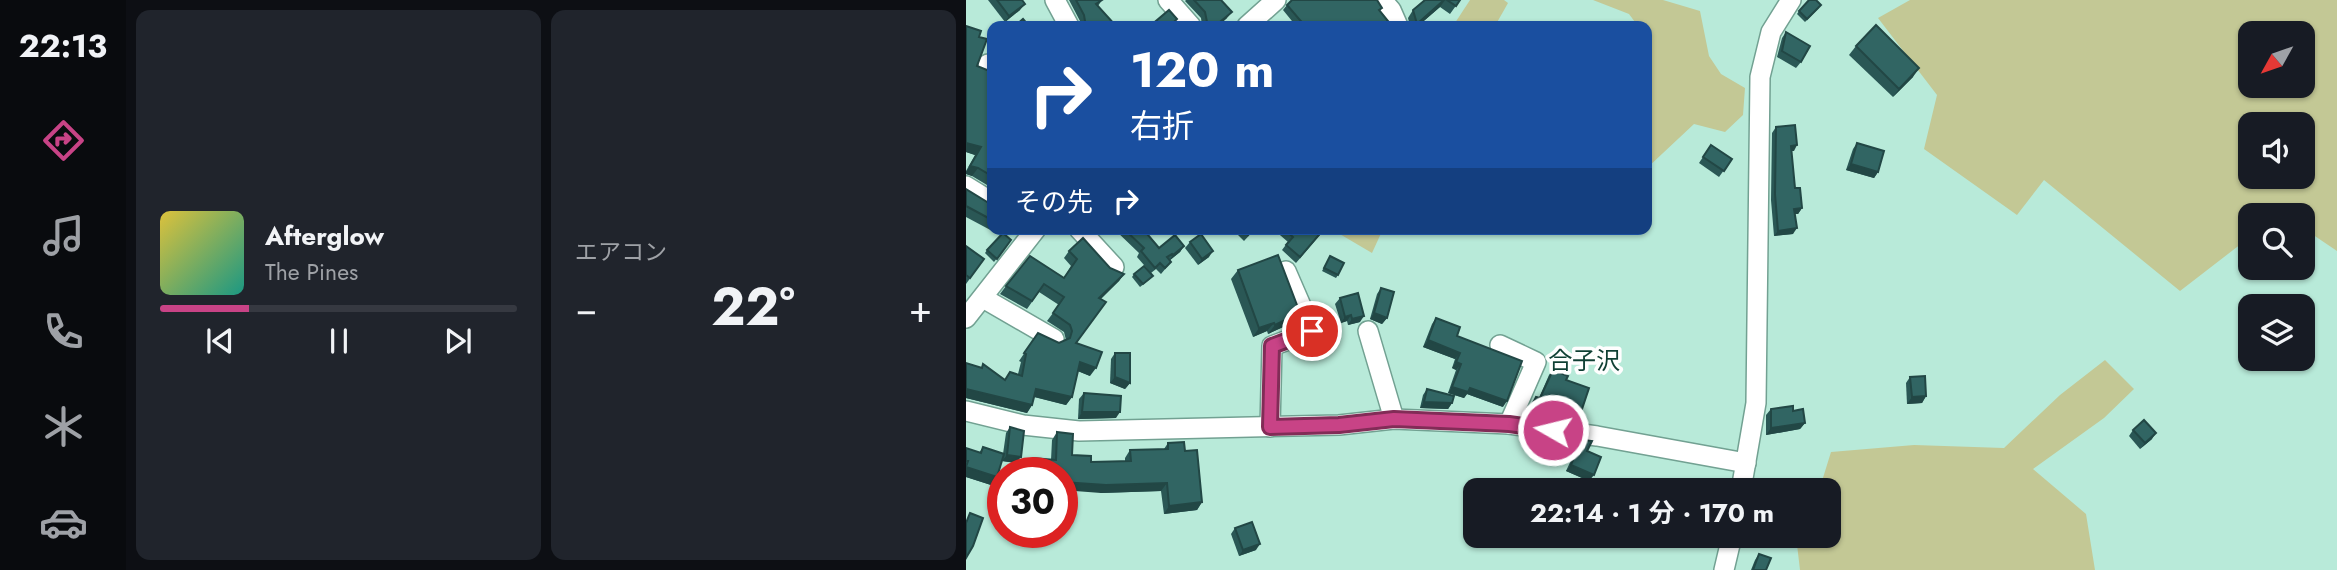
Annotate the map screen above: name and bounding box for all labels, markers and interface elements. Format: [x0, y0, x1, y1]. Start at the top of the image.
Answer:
north arrow [2238, 21, 2315, 98]
map controls [2238, 21, 2315, 371]
text: 22:13 [19, 23, 107, 69]
text: 120 m [1130, 35, 1274, 105]
icon: right [1015, 49, 1106, 140]
text: 右折 [1130, 103, 1194, 149]
button: sound [2238, 112, 2315, 189]
icon: directions [39, 116, 88, 165]
icon: right [1107, 182, 1145, 220]
text: その先 [1015, 183, 1093, 221]
button: search [2238, 203, 2315, 280]
icon: music [39, 211, 88, 260]
text: Afterglow [265, 217, 384, 255]
text: エアコン [575, 235, 667, 269]
text: The Pines [265, 255, 358, 289]
text: 22° [711, 269, 795, 345]
text: − [575, 281, 597, 336]
text: + [909, 281, 932, 336]
button: layers [2238, 294, 2315, 371]
pin [1282, 301, 1342, 361]
icon: phone [39, 307, 88, 356]
icon: arrive [1293, 312, 1331, 350]
icon: previous [201, 322, 239, 360]
icon: pause [320, 322, 358, 360]
icon: next [439, 322, 477, 360]
district label: 合子沢 [1548, 343, 1620, 378]
position arrow [1516, 393, 1590, 467]
icon: climate [39, 402, 88, 451]
speed limit sign: 30 [987, 457, 1078, 548]
text: 22:14 · 1 分 · 170 m [1530, 494, 1774, 532]
icon: car [39, 498, 88, 547]

